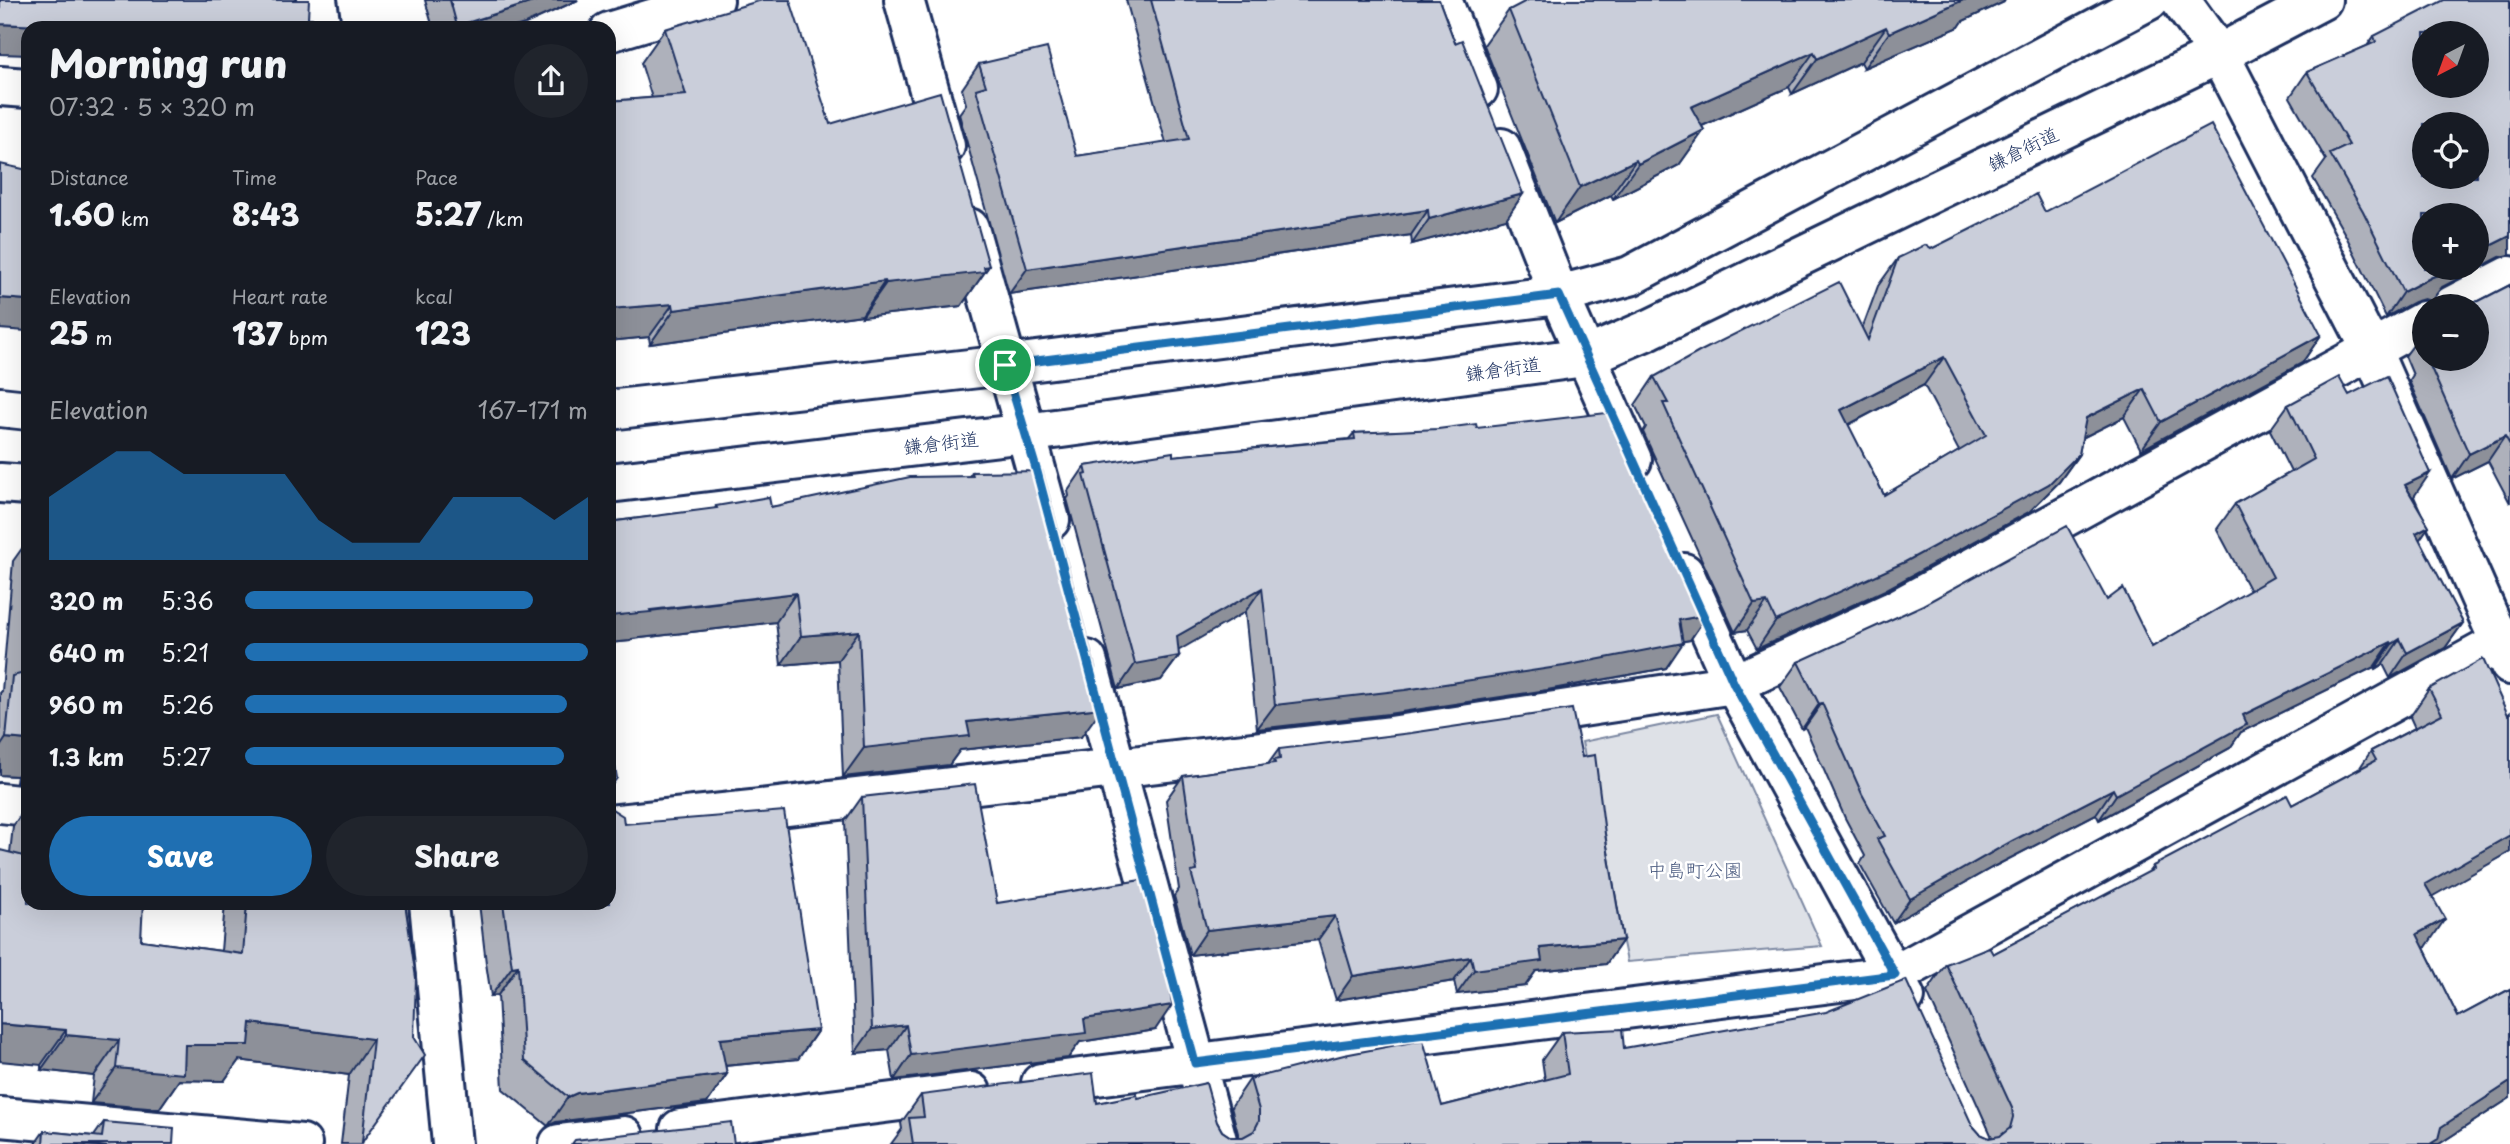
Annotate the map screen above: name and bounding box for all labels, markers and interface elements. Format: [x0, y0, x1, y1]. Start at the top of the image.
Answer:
north arrow [2412, 21, 2488, 98]
map controls [2412, 21, 2489, 371]
text: Morning run [49, 34, 287, 91]
button: share [514, 44, 588, 118]
text: 07:32 · 5 × 320 m [49, 89, 255, 124]
button: locate [2412, 112, 2489, 189]
street label: 鎌倉街道 [1982, 119, 2063, 177]
text: Distance [49, 163, 129, 191]
text: Time [232, 163, 277, 191]
text: Pace [415, 163, 458, 191]
text: 1.60 [49, 191, 114, 236]
text: 8:43 [232, 191, 300, 236]
text: 5:27 [415, 191, 481, 236]
button: + [2412, 203, 2489, 280]
text: km [114, 204, 149, 232]
text: /km [481, 204, 524, 232]
text: Elevation [49, 282, 131, 310]
text: Heart rate [232, 282, 328, 310]
text: kcal [415, 282, 453, 310]
button: − [2412, 294, 2489, 371]
text: 25 [49, 310, 89, 355]
text: 137 [232, 310, 283, 355]
text: 123 [415, 310, 471, 355]
text: m [89, 323, 112, 351]
text: bpm [283, 323, 328, 351]
pin [975, 335, 1035, 395]
icon: arrive [986, 346, 1024, 384]
street label: 鎌倉街道 [1463, 349, 1542, 387]
text: Elevation [49, 392, 148, 427]
text: 167–171 m [478, 392, 588, 427]
street label: 鎌倉街道 [901, 423, 980, 461]
text: 320 m [49, 583, 123, 618]
text: 5:36 [161, 583, 214, 618]
text: 640 m [49, 635, 125, 670]
text: 5:21 [161, 635, 209, 670]
text: 960 m [49, 687, 123, 722]
text: 5:26 [161, 687, 214, 722]
text: 1.3 km [49, 739, 124, 774]
text: 5:27 [161, 739, 211, 774]
button: Save [49, 816, 312, 896]
button: Share [326, 816, 588, 896]
park label: 中島町公園 [1647, 855, 1743, 883]

